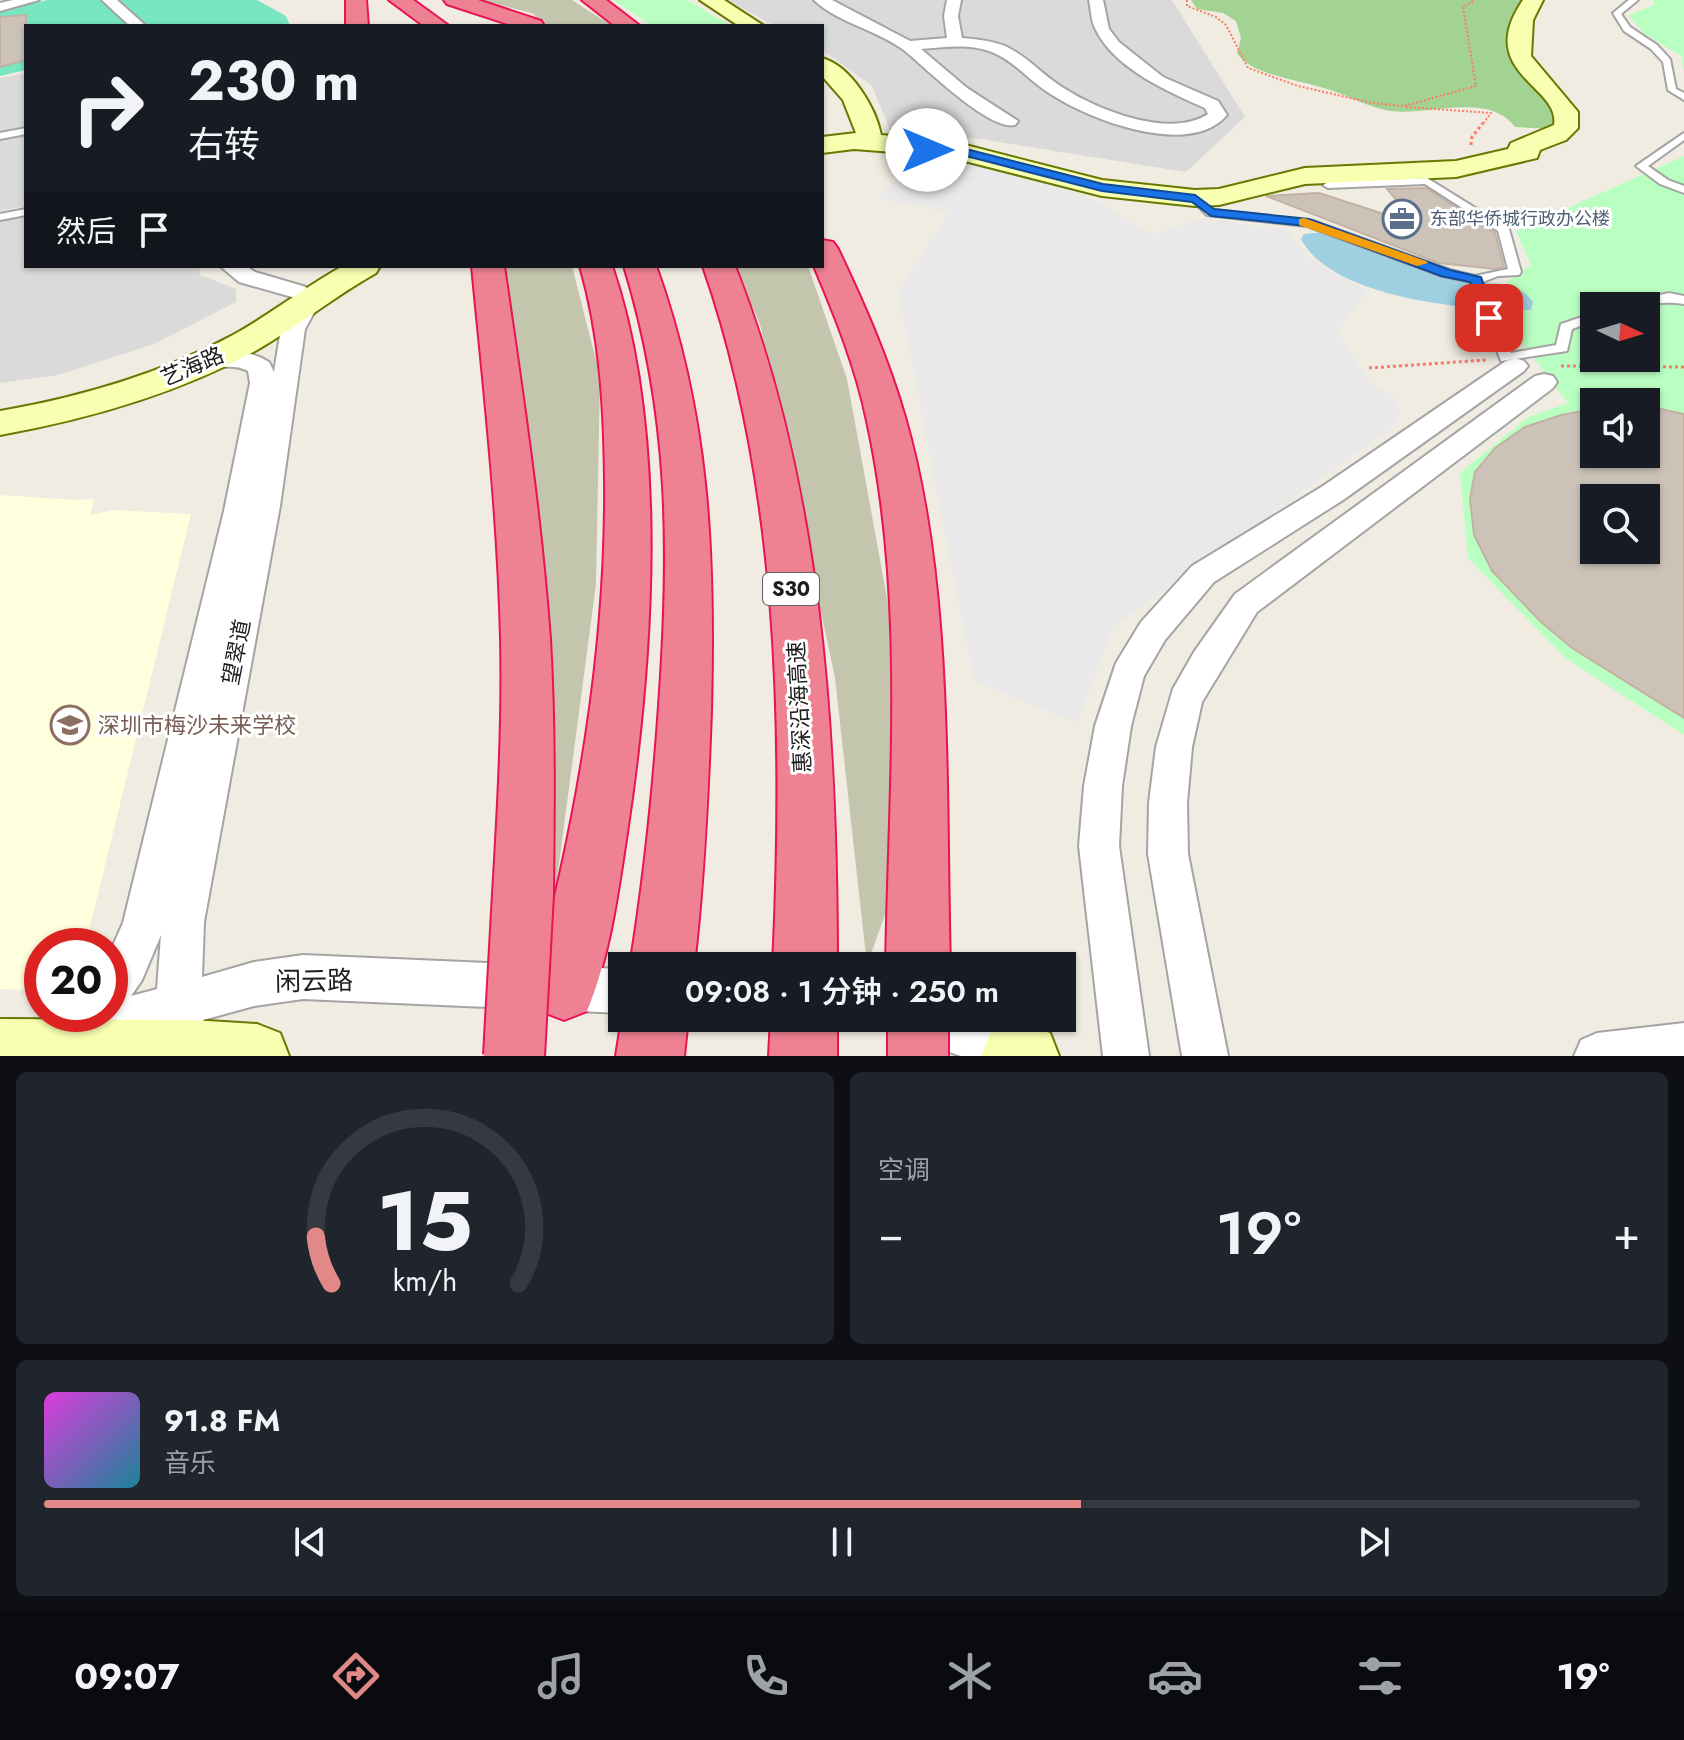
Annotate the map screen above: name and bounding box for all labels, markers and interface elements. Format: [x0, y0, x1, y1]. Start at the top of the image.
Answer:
text: 230 m [188, 40, 359, 121]
icon: right [56, 56, 160, 160]
position arrow [885, 108, 969, 192]
text: 右转 [188, 118, 260, 170]
office icon: 东部华侨城行政办公楼 [1381, 198, 1423, 240]
place label: 东部华侨城行政办公楼 [1430, 206, 1610, 232]
icon: arrive [132, 208, 176, 252]
text: 然后 [56, 210, 116, 253]
pin [1455, 284, 1523, 352]
north arrow [1580, 292, 1660, 372]
map controls [1580, 292, 1660, 564]
icon: arrive [1467, 296, 1511, 340]
street label: 艺海路 [155, 338, 229, 394]
button: sound [1580, 388, 1660, 468]
button: search [1580, 484, 1660, 564]
road number: S30 [763, 573, 819, 605]
street label: 望翠道 [214, 617, 258, 687]
street label: 惠深沿海高速 [780, 640, 818, 774]
school or university icon: 深圳市梅沙未来学校 [49, 704, 91, 746]
place label: 深圳市梅沙未来学校 [98, 709, 296, 741]
speed limit sign: 20 [24, 928, 128, 1032]
street label: 闲云路 [275, 961, 353, 1001]
text: 09:08 · 1 分钟 · 250 m [685, 970, 999, 1013]
text: 空调 [878, 1151, 930, 1189]
text: 15 [377, 1161, 473, 1281]
text: 19° [1216, 1190, 1301, 1277]
text: − [878, 1202, 904, 1266]
text: + [1613, 1202, 1640, 1266]
text: km/h [393, 1260, 457, 1302]
text: 91.8 FM [164, 1399, 280, 1442]
text: 音乐 [164, 1444, 216, 1482]
icon: previous [288, 1520, 332, 1564]
icon: pause [820, 1520, 864, 1564]
icon: next [1352, 1520, 1396, 1564]
icon: directions [328, 1648, 384, 1704]
icon: music [533, 1648, 589, 1704]
icon: phone [738, 1648, 794, 1704]
icon: climate [942, 1648, 998, 1704]
icon: car [1147, 1648, 1203, 1704]
icon: filters [1352, 1648, 1408, 1704]
text: 09:07 [74, 1650, 179, 1702]
text: 19° [1556, 1650, 1610, 1702]

